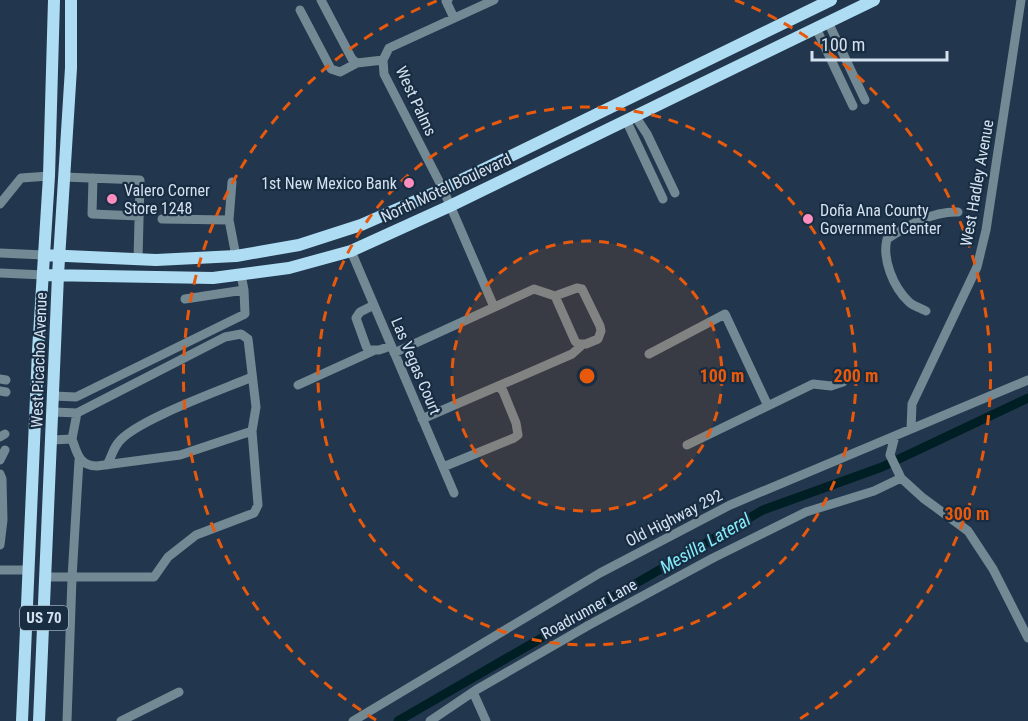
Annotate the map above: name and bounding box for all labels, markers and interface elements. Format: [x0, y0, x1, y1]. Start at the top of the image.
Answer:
scale bar [812, 24, 947, 62]
text: 100 m [821, 34, 865, 55]
street label: West Palms [392, 63, 440, 139]
street label: West Hadley Avenue [957, 118, 997, 248]
street label: North Motel Boulevard [378, 149, 514, 227]
place label: 1st New Mexico Bank [261, 174, 398, 193]
marker: 1st New Mexico Bank [402, 176, 416, 190]
place label: Valero Corner Store 1248 [124, 181, 210, 218]
marker: Valero Corner Store 1248 [105, 192, 119, 206]
place label: Doña Ana County Government Center [820, 201, 941, 238]
marker: Doña Ana County Government Center [801, 212, 815, 226]
street label: West Picacho Avenue [27, 292, 51, 428]
street label: Las Vegas Court [387, 315, 445, 418]
text: 100 m [700, 365, 744, 386]
text: 200 m [834, 365, 878, 386]
centre of rings [577, 366, 597, 386]
street label: Old Highway 292 [622, 485, 726, 551]
text: 300 m [945, 503, 989, 524]
water label: Mesilla Lateral [656, 508, 755, 577]
street label: Roadrunner Lane [538, 575, 640, 643]
road number: US 70 [20, 606, 68, 630]

